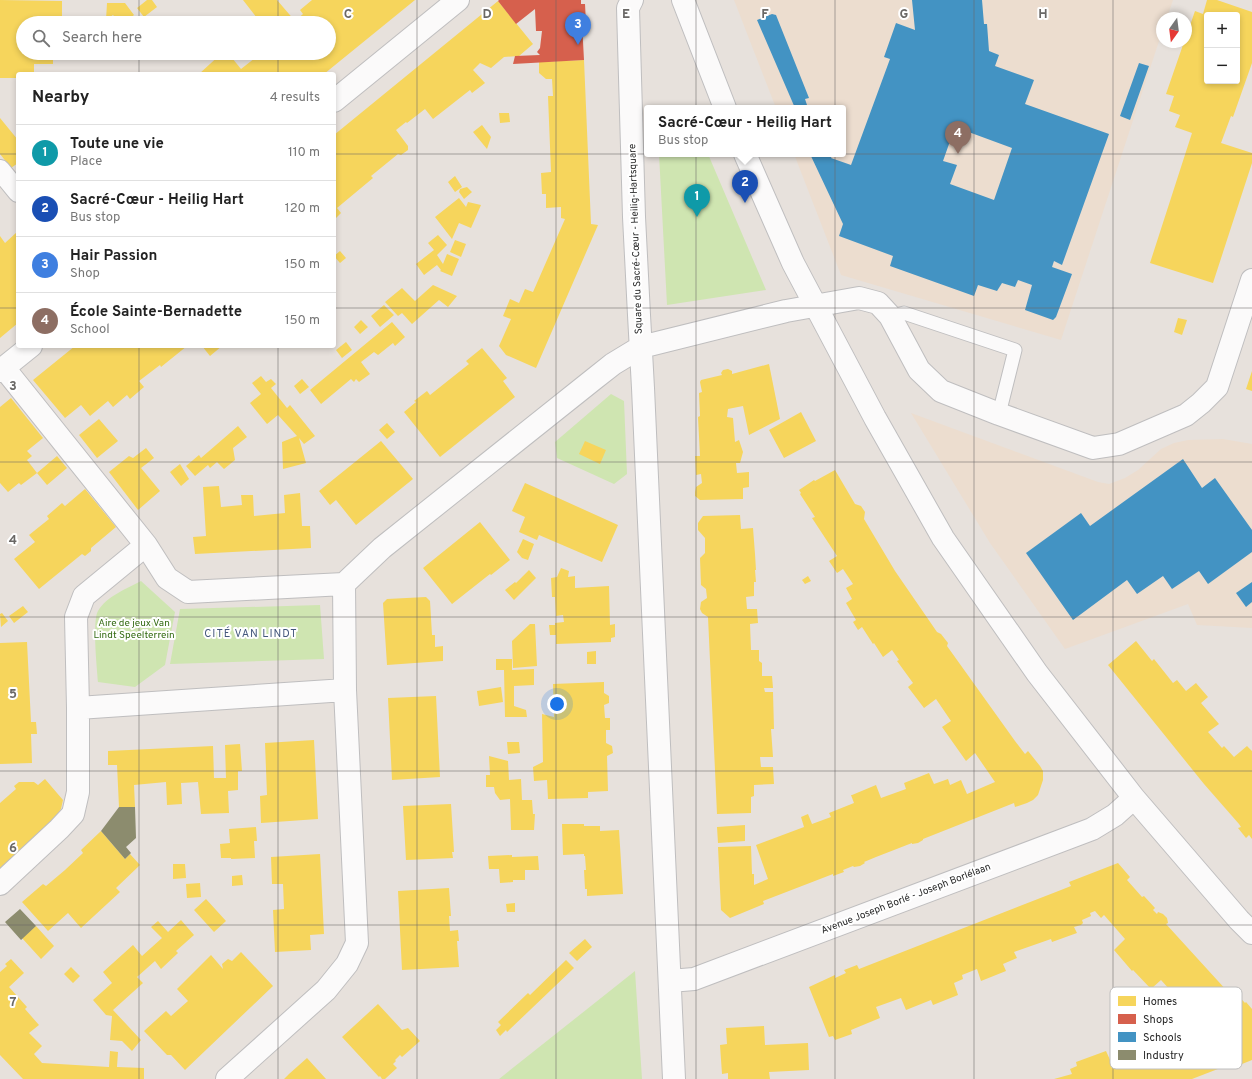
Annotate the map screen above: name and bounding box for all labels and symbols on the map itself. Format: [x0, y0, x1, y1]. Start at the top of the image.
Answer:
text: C [344, 7, 352, 23]
text: D [482, 7, 492, 23]
text: E [622, 7, 630, 23]
text: F [761, 7, 769, 23]
text: G [900, 7, 909, 23]
text: H [1038, 7, 1048, 23]
pin: 3 [565, 12, 591, 45]
north arrow [1156, 12, 1192, 48]
pin: 4 [945, 121, 971, 154]
street label: Square du Sacré-Cœur - Heilig-Hartsquare [626, 144, 646, 334]
pin: 2 [732, 170, 758, 203]
pin: 1 [684, 184, 710, 217]
text: 3 [9, 379, 17, 395]
text: 4 [9, 533, 17, 549]
park label: Aire de jeux Van Lindt Speelterrein [93, 617, 175, 642]
district label: CITÉ VAN LINDT [204, 626, 298, 641]
text: 5 [9, 687, 17, 703]
your location [547, 694, 567, 714]
text: 6 [9, 841, 17, 857]
street label: Avenue Joseph Borlé - Joseph Borlélaan [819, 861, 993, 937]
legend [1110, 987, 1242, 1069]
text: 7 [10, 995, 17, 1011]
text: Homes [1143, 995, 1177, 1009]
text: Shops [1143, 1013, 1173, 1027]
text: Schools [1143, 1031, 1182, 1045]
text: Industry [1143, 1049, 1184, 1063]

